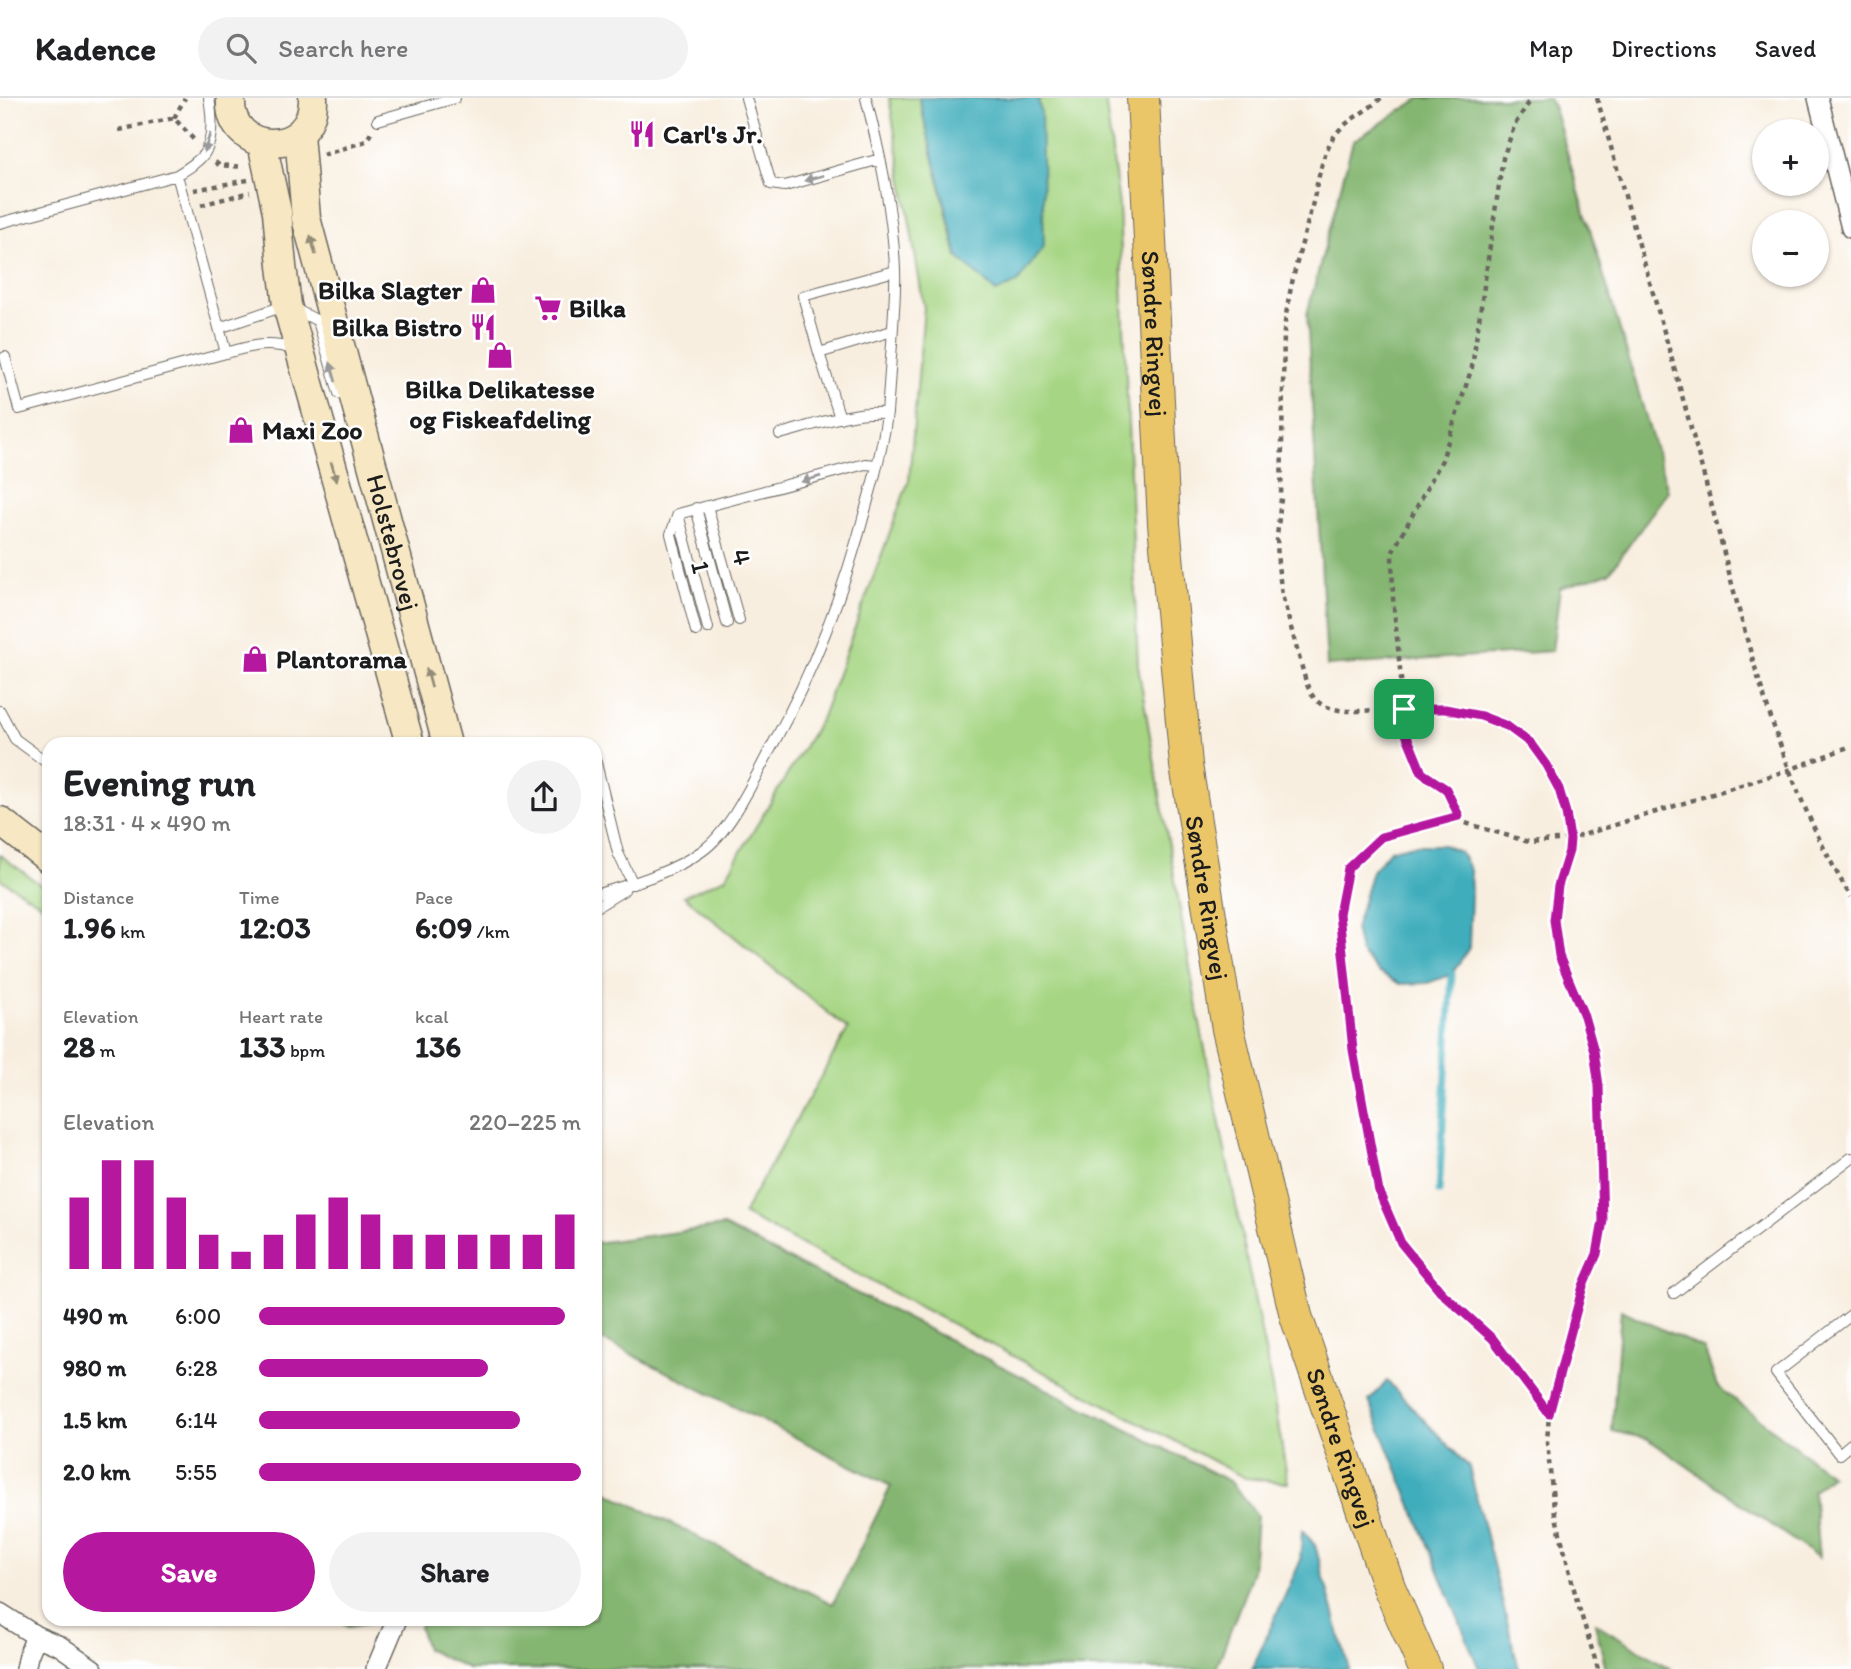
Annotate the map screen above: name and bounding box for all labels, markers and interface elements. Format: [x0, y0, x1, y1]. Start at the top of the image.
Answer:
search box [198, 17, 688, 80]
text: Kadence [35, 29, 156, 68]
icon: search [222, 29, 260, 67]
text: Search here [278, 32, 409, 64]
text: Map [1529, 34, 1573, 63]
text: Directions [1611, 34, 1717, 63]
text: Saved [1755, 34, 1816, 63]
place label: Carl's Jr. [663, 118, 763, 150]
restaurant icon: Carl's Jr. [627, 119, 657, 149]
map controls [1752, 119, 1829, 287]
button: + [1752, 119, 1829, 196]
one-way arrow [201, 132, 212, 153]
one-way arrow [803, 173, 825, 184]
button: − [1752, 210, 1829, 287]
one-way arrow [307, 234, 318, 256]
street label: Søndre Ringvej [1135, 250, 1175, 418]
place label: Bilka Slagter [318, 274, 463, 306]
shop icon: Bilka Slagter [468, 275, 498, 305]
place label: Bilka [569, 292, 626, 324]
supermarket icon: Bilka [533, 293, 563, 323]
place label: Bilka Bistro [332, 311, 462, 343]
restaurant icon: Bilka Bistro [468, 312, 498, 342]
shop icon: Bilka Delikatesse og Fiskeafdeling [485, 340, 515, 370]
one-way arrow [327, 361, 337, 382]
place label: Bilka Delikatesse og Fiskeafdeling [405, 373, 595, 435]
place label: Maxi Zoo [262, 414, 363, 446]
shop icon: Maxi Zoo [226, 415, 256, 445]
one-way arrow [329, 461, 340, 483]
street label: Holstebrovej [359, 471, 426, 614]
one-way arrow [800, 474, 822, 485]
street label: 4 [725, 545, 760, 569]
street label: 1 [684, 557, 718, 577]
place label: Plantorama [276, 643, 407, 675]
shop icon: Plantorama [240, 644, 270, 674]
one-way arrow [423, 667, 434, 689]
pin [1374, 679, 1434, 739]
icon: arrive [1385, 690, 1423, 728]
text: Evening run [63, 760, 256, 806]
button: share [507, 760, 581, 834]
text: 18:31 · 4 × 490 m [63, 809, 231, 837]
street label: Søndre Ringvej [1178, 813, 1236, 983]
text: Distance [63, 886, 134, 909]
text: Time [239, 886, 280, 909]
text: Pace [415, 886, 453, 909]
text: 1.96 [63, 909, 116, 946]
text: 12:03 [239, 909, 311, 946]
text: 6:09 [415, 909, 472, 946]
text: km [116, 920, 145, 943]
text: /km [472, 920, 510, 943]
text: Elevation [63, 1005, 139, 1028]
text: Heart rate [239, 1005, 323, 1028]
text: kcal [415, 1005, 449, 1028]
text: 28 [63, 1028, 95, 1065]
text: 133 [239, 1028, 286, 1065]
text: 136 [415, 1028, 461, 1065]
text: m [95, 1039, 116, 1062]
text: bpm [286, 1039, 325, 1062]
text: Elevation [63, 1108, 154, 1136]
text: 220–225 m [469, 1108, 581, 1136]
text: 490 m [63, 1302, 128, 1330]
text: 6:00 [175, 1302, 221, 1330]
text: 980 m [63, 1354, 126, 1382]
text: 6:28 [175, 1354, 218, 1382]
street label: Søndre Ringvej [1299, 1364, 1383, 1532]
text: 1.5 km [63, 1406, 127, 1434]
text: 6:14 [175, 1406, 217, 1434]
text: 2.0 km [63, 1458, 131, 1486]
text: 5:55 [175, 1458, 217, 1486]
button: Save [63, 1532, 315, 1612]
button: Share [329, 1532, 581, 1612]

